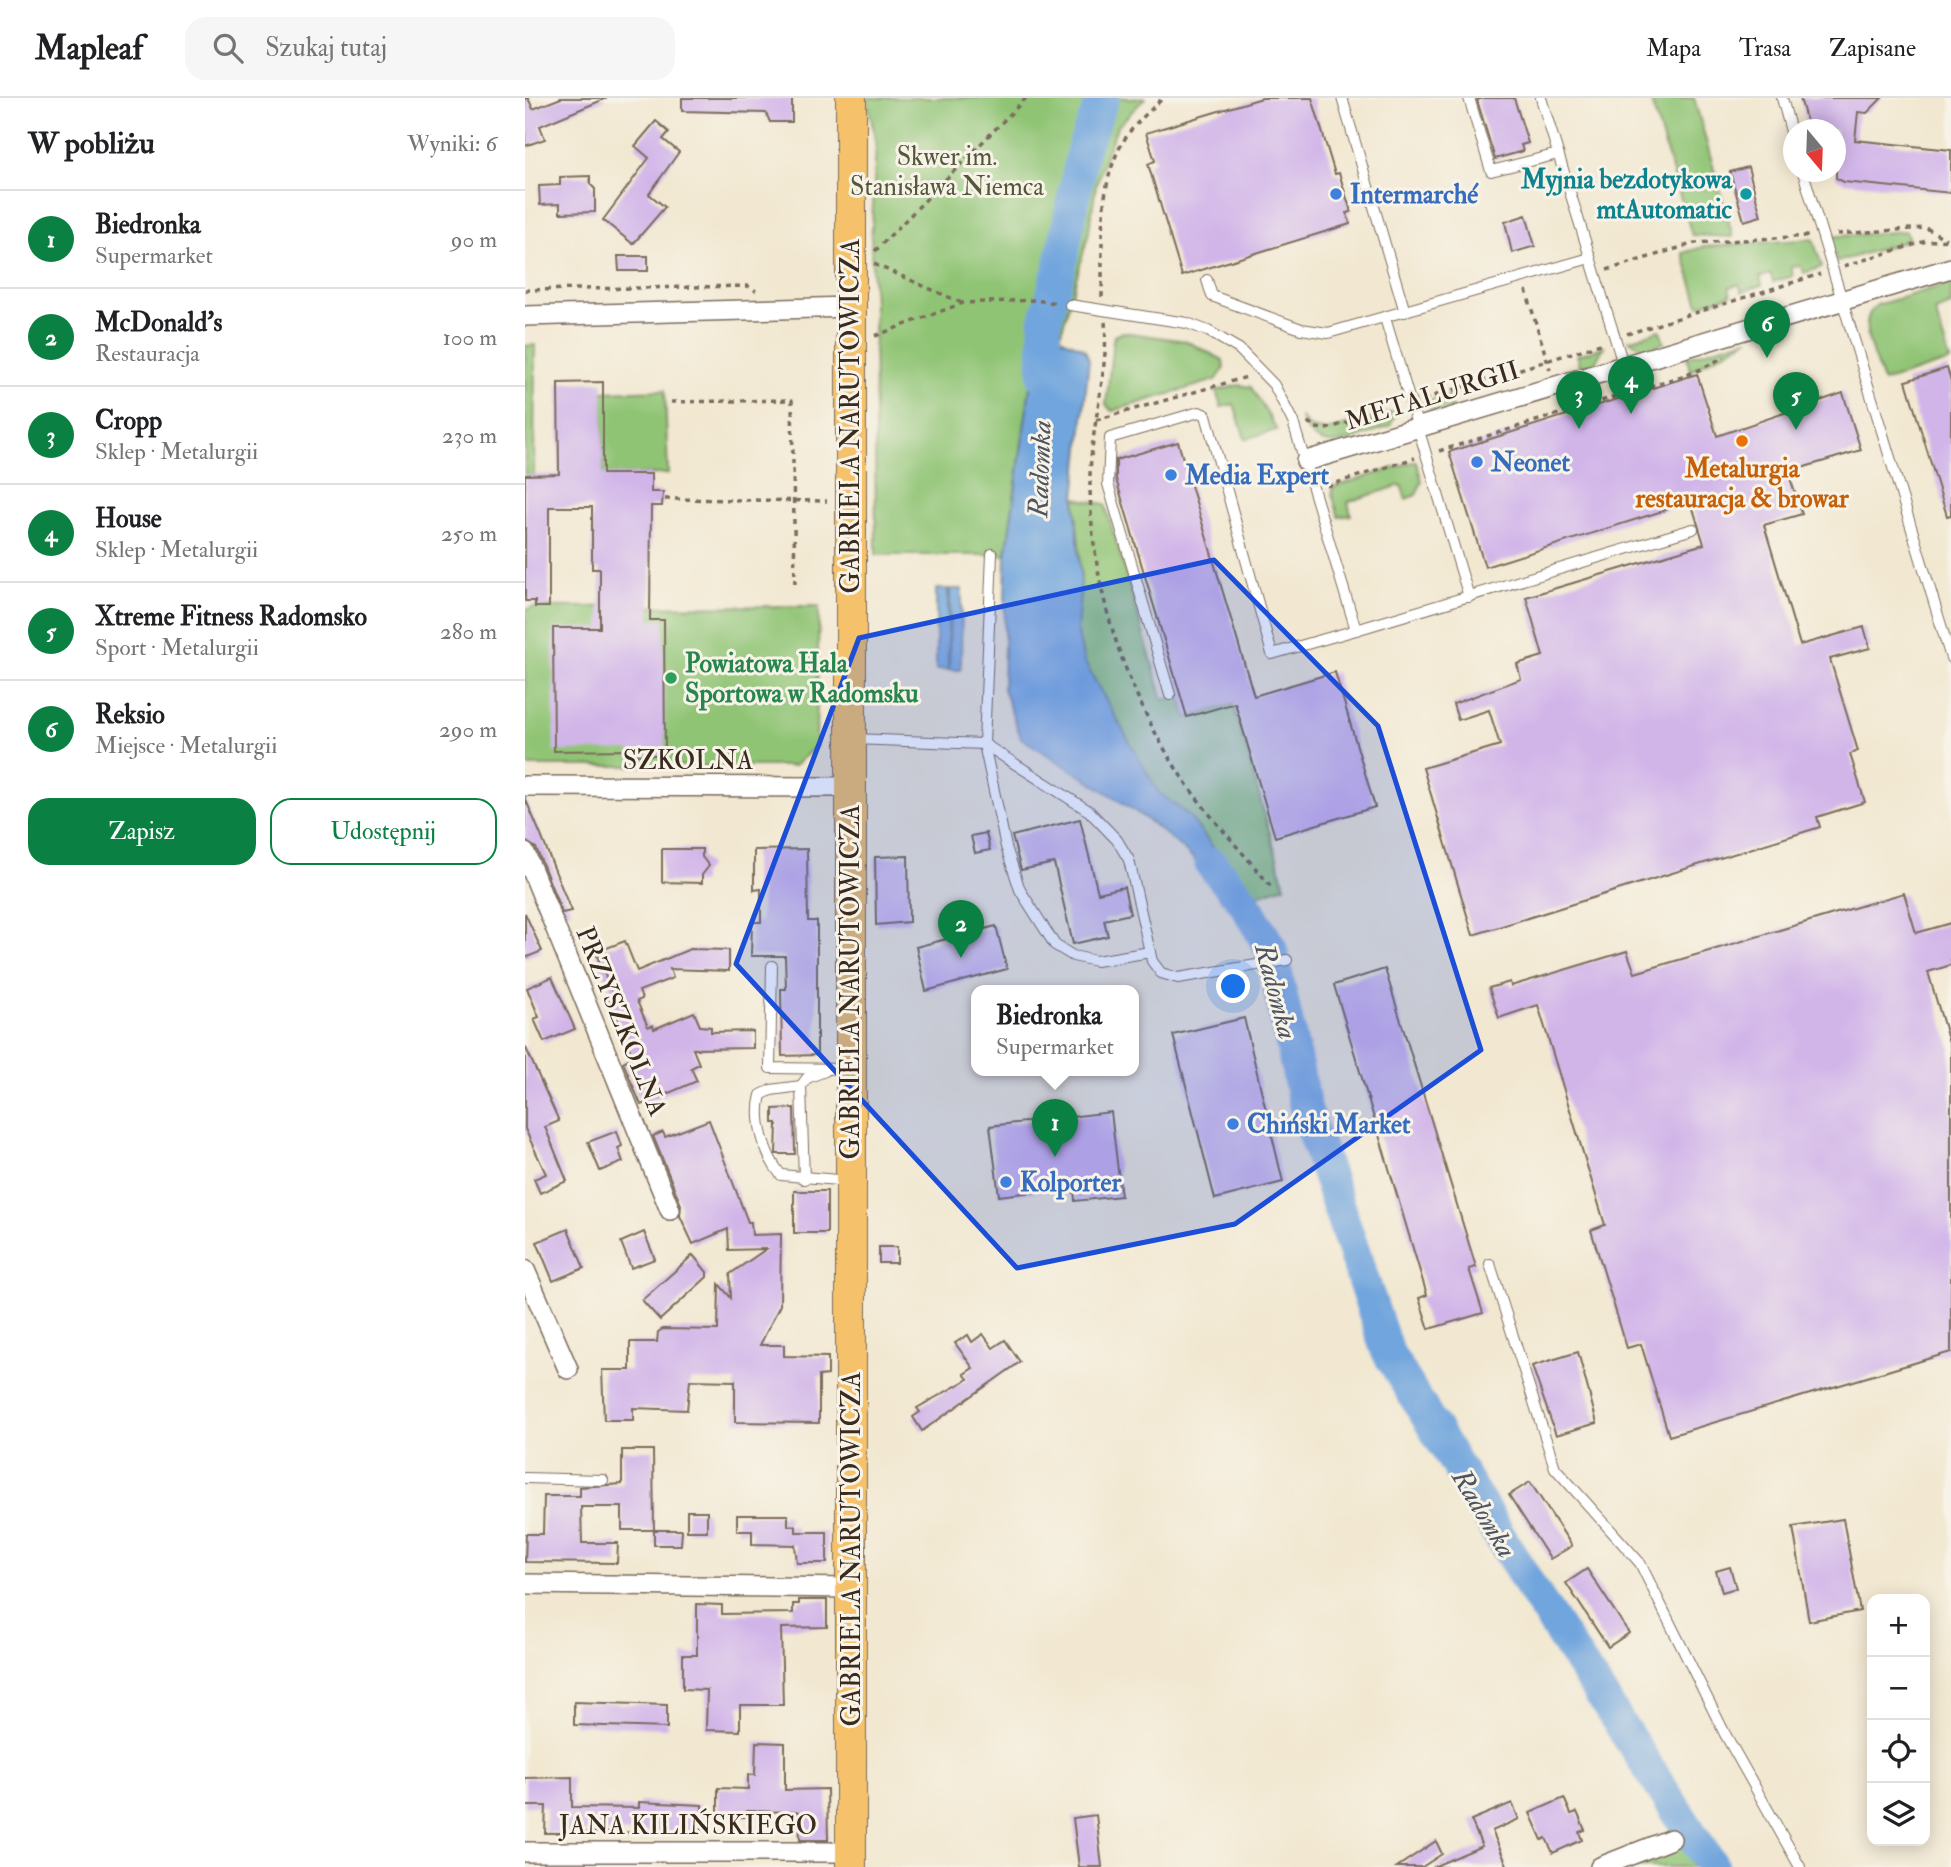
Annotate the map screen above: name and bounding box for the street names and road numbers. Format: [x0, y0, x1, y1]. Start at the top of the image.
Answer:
street label: GABRIELA NARUTOWICZA [835, 238, 867, 594]
street label: METALURGII [1341, 354, 1523, 438]
street label: SZKOLNA [623, 745, 754, 777]
street label: GABRIELA NARUTOWICZA [835, 804, 867, 1160]
street label: PRZYSZKOLNA [568, 922, 674, 1121]
street label: GABRIELA NARUTOWICZA [836, 1371, 868, 1727]
street label: JANA KILIŃSKIEGO [558, 1808, 817, 1842]

